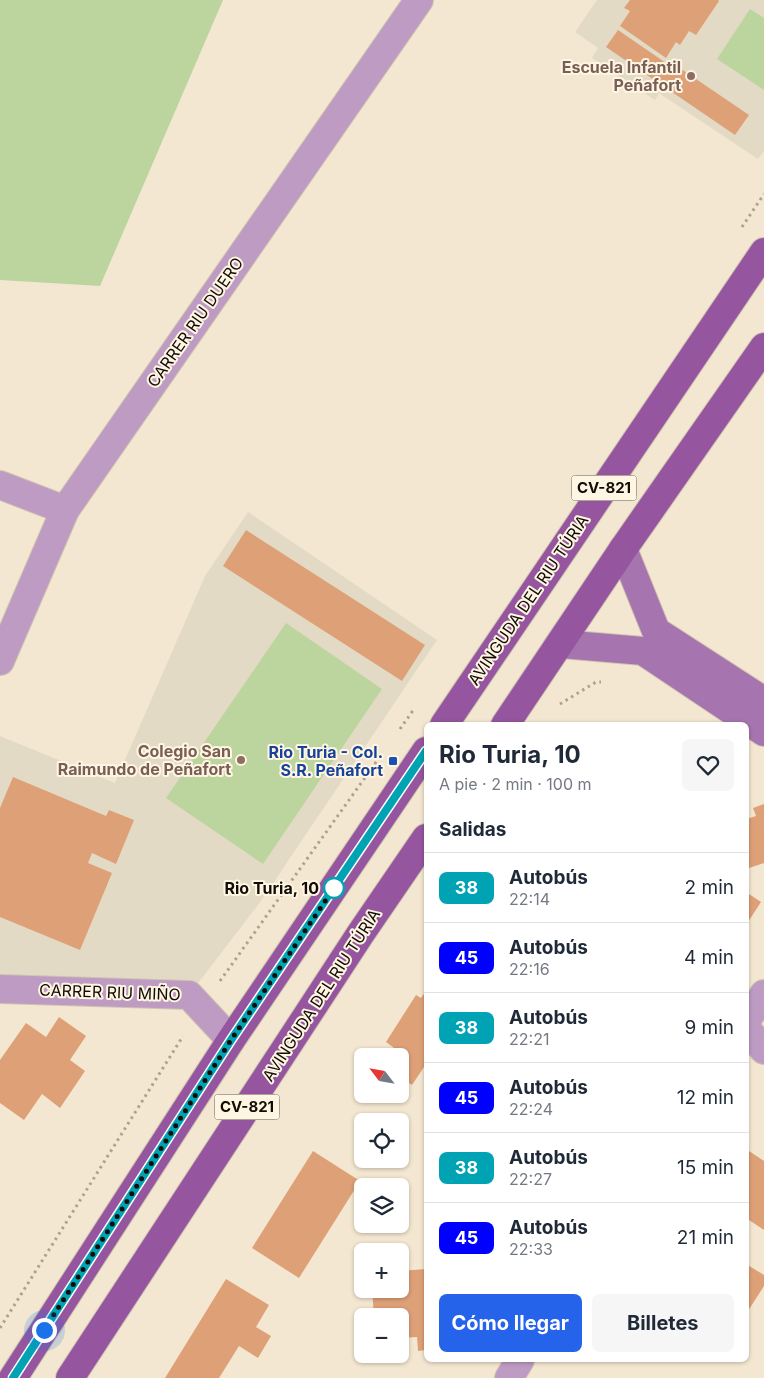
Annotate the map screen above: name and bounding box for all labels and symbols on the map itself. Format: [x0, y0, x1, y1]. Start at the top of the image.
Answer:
place label: Escuela Infantil Peñafort [562, 57, 681, 95]
marker: Escuela Infantil Peñafort [685, 70, 697, 82]
street label: CARRER RIU DUERO [143, 253, 247, 391]
road number: CV-821 [572, 476, 636, 500]
street label: AVINGUDA DEL RIU TÚRIA [463, 511, 593, 689]
place label: Colegio San Raimundo de Peñafort [58, 741, 231, 779]
place label: Rio Turia - Col. S.R. Peñafort [268, 742, 383, 780]
marker: Colegio San Raimundo de Peñafort [235, 754, 247, 766]
marker: Rio Turia - Col. S.R. Peñafort [387, 755, 399, 767]
marker: Rio Turia, 10 [323, 877, 345, 899]
place label: Rio Turia, 10 [225, 878, 319, 898]
street label: AVINGUDA DEL RIU TÚRIA [258, 905, 384, 1085]
street label: CARRER RIU MIÑO [39, 980, 181, 1004]
north arrow [354, 1048, 409, 1102]
road number: CV-821 [214, 1094, 280, 1120]
your location [32, 1318, 57, 1343]

